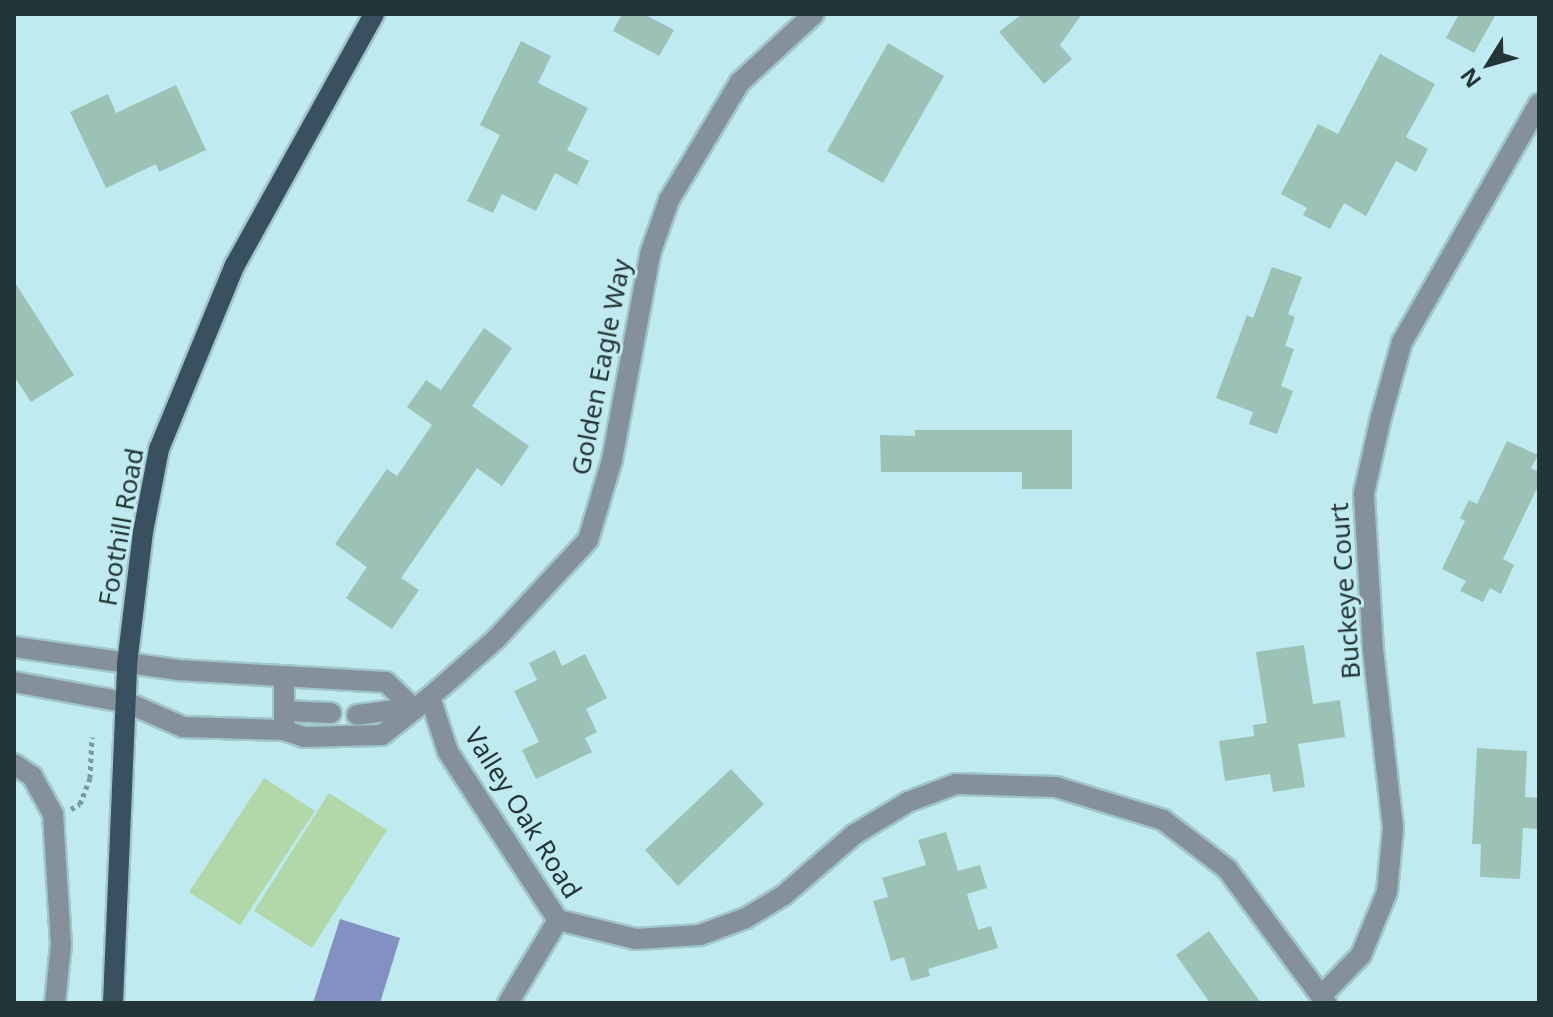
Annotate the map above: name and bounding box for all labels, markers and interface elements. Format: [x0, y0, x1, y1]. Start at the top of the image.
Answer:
north arrow [1449, 24, 1529, 104]
text: N [1452, 62, 1487, 95]
street label: Golden Eagle Way [565, 256, 637, 478]
street label: Foothill Road [92, 446, 150, 608]
street label: Buckeye Court [1323, 502, 1367, 680]
street label: Valley Oak Road [458, 722, 588, 904]

